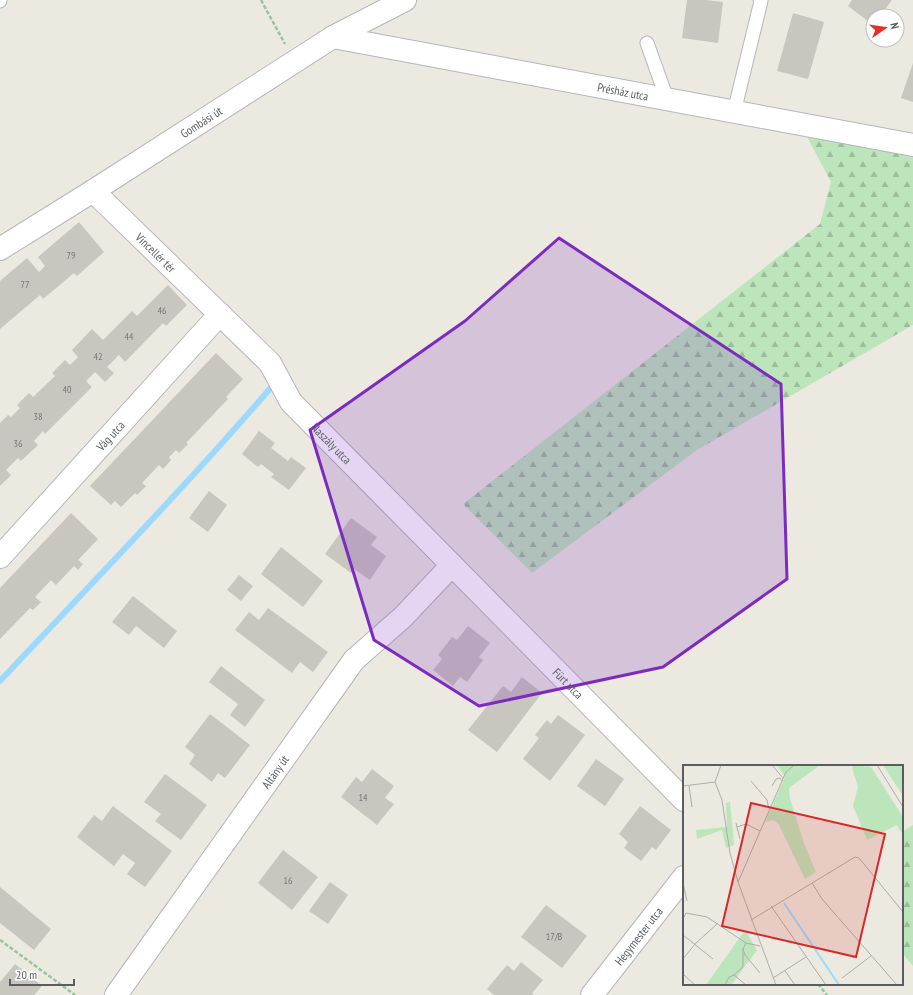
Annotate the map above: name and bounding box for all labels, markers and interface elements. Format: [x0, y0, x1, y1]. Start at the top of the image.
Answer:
north arrow [865, 8, 905, 48]
text: N [887, 21, 902, 30]
street label: Présház utca [596, 79, 650, 103]
street label: Gombási út [177, 102, 225, 141]
street label: Vincellér tér [132, 229, 180, 276]
house number: 79 [67, 249, 76, 262]
house number: 77 [21, 278, 30, 291]
house number: 46 [158, 304, 167, 317]
house number: 44 [125, 330, 134, 343]
house number: 42 [94, 350, 103, 363]
house number: 40 [63, 383, 72, 396]
house number: 38 [34, 410, 43, 423]
street label: Vág utca [92, 417, 128, 454]
street label: Naszály utca [308, 420, 355, 467]
house number: 36 [14, 437, 23, 450]
street label: Fürt utca [550, 665, 587, 702]
street label: Altány út [258, 752, 292, 791]
inset map [683, 765, 903, 985]
house number: 14 [359, 791, 368, 804]
house number: 16 [284, 874, 293, 887]
street label: Hegymester utca [611, 904, 665, 968]
house number: 17/B [546, 930, 563, 943]
scale bar [10, 961, 74, 987]
text: 20 m [16, 967, 37, 982]

